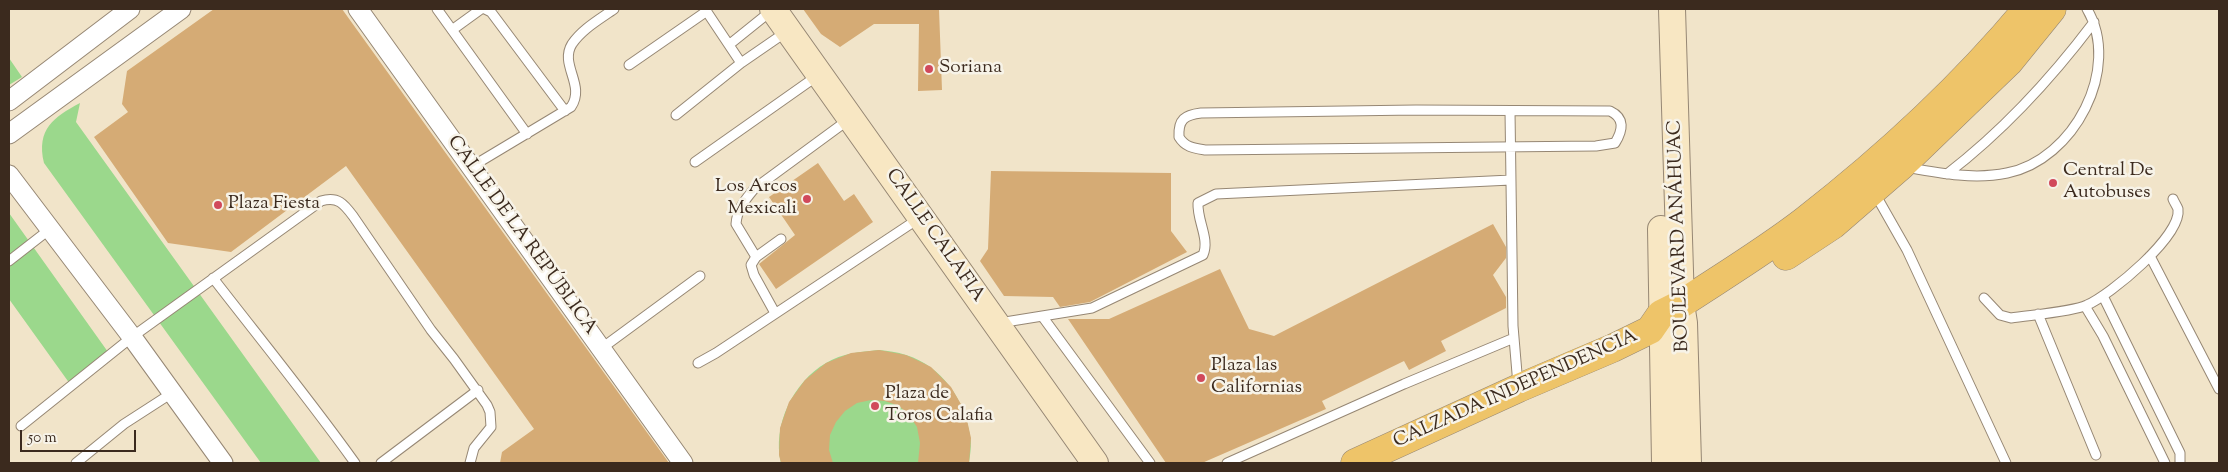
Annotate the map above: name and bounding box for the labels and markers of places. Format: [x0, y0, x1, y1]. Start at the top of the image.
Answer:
place label: Soriana [939, 58, 1002, 80]
marker: Soriana [923, 63, 935, 75]
place label: Central De Autobuses [2063, 161, 2153, 205]
place label: Los Arcos Mexicali [715, 177, 797, 221]
marker: Central De Autobuses [2047, 177, 2059, 189]
marker: Los Arcos Mexicali [801, 193, 813, 205]
place label: Plaza Fiesta [228, 194, 320, 216]
marker: Plaza Fiesta [212, 199, 224, 211]
place label: Plaza las Californias [1211, 356, 1302, 400]
marker: Plaza las Californias [1195, 372, 1207, 384]
place label: Plaza de Toros Calafia [885, 384, 993, 428]
marker: Plaza de Toros Calafia [869, 400, 881, 412]

